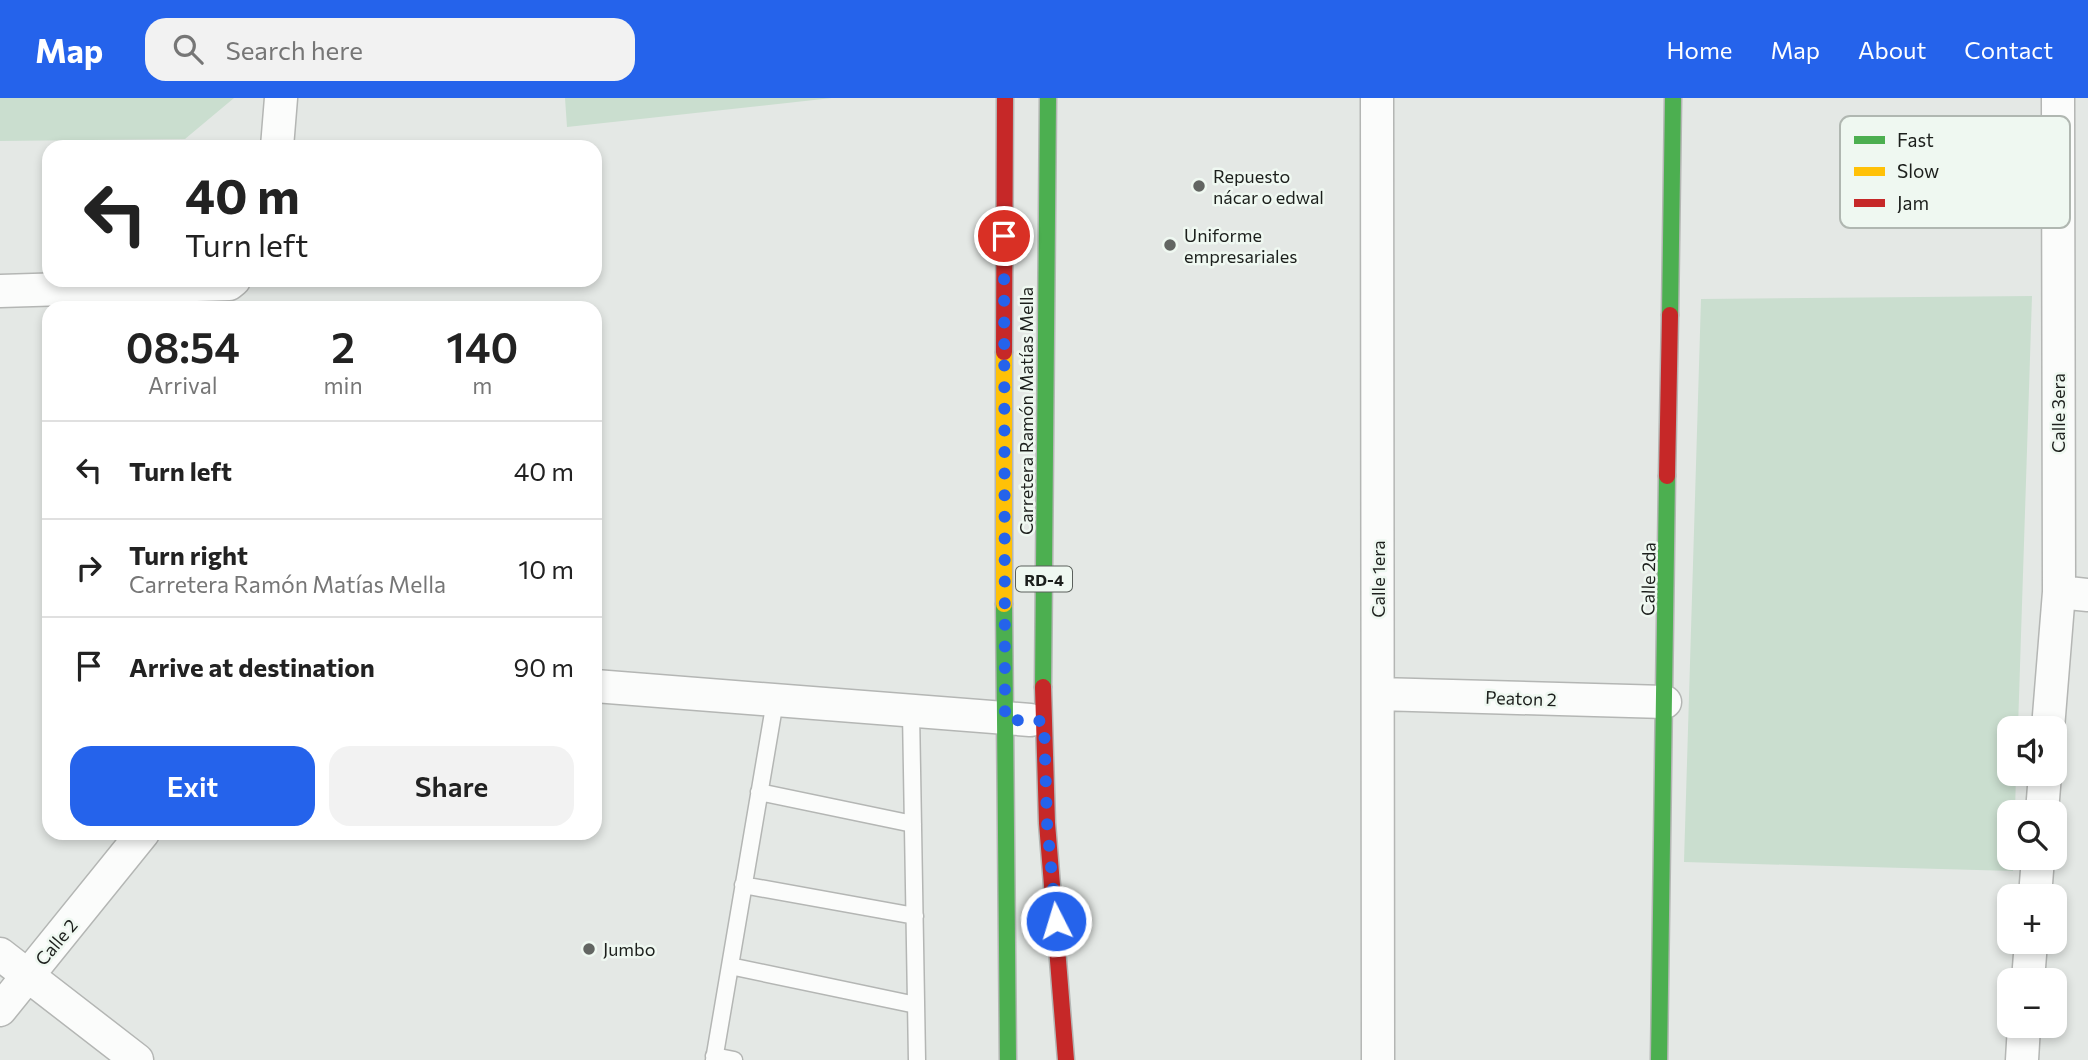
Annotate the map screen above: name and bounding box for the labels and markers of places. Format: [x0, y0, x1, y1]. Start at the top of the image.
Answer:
place label: Repuesto nácar o edwal [1213, 165, 1324, 208]
marker: Repuesto nácar o edwal [1191, 178, 1207, 194]
pin [974, 206, 1034, 266]
place label: Uniforme empresariales [1184, 224, 1297, 267]
marker: Uniforme empresariales [1162, 237, 1178, 253]
place label: Jumbo [603, 938, 655, 960]
marker: Jumbo [581, 941, 597, 957]

